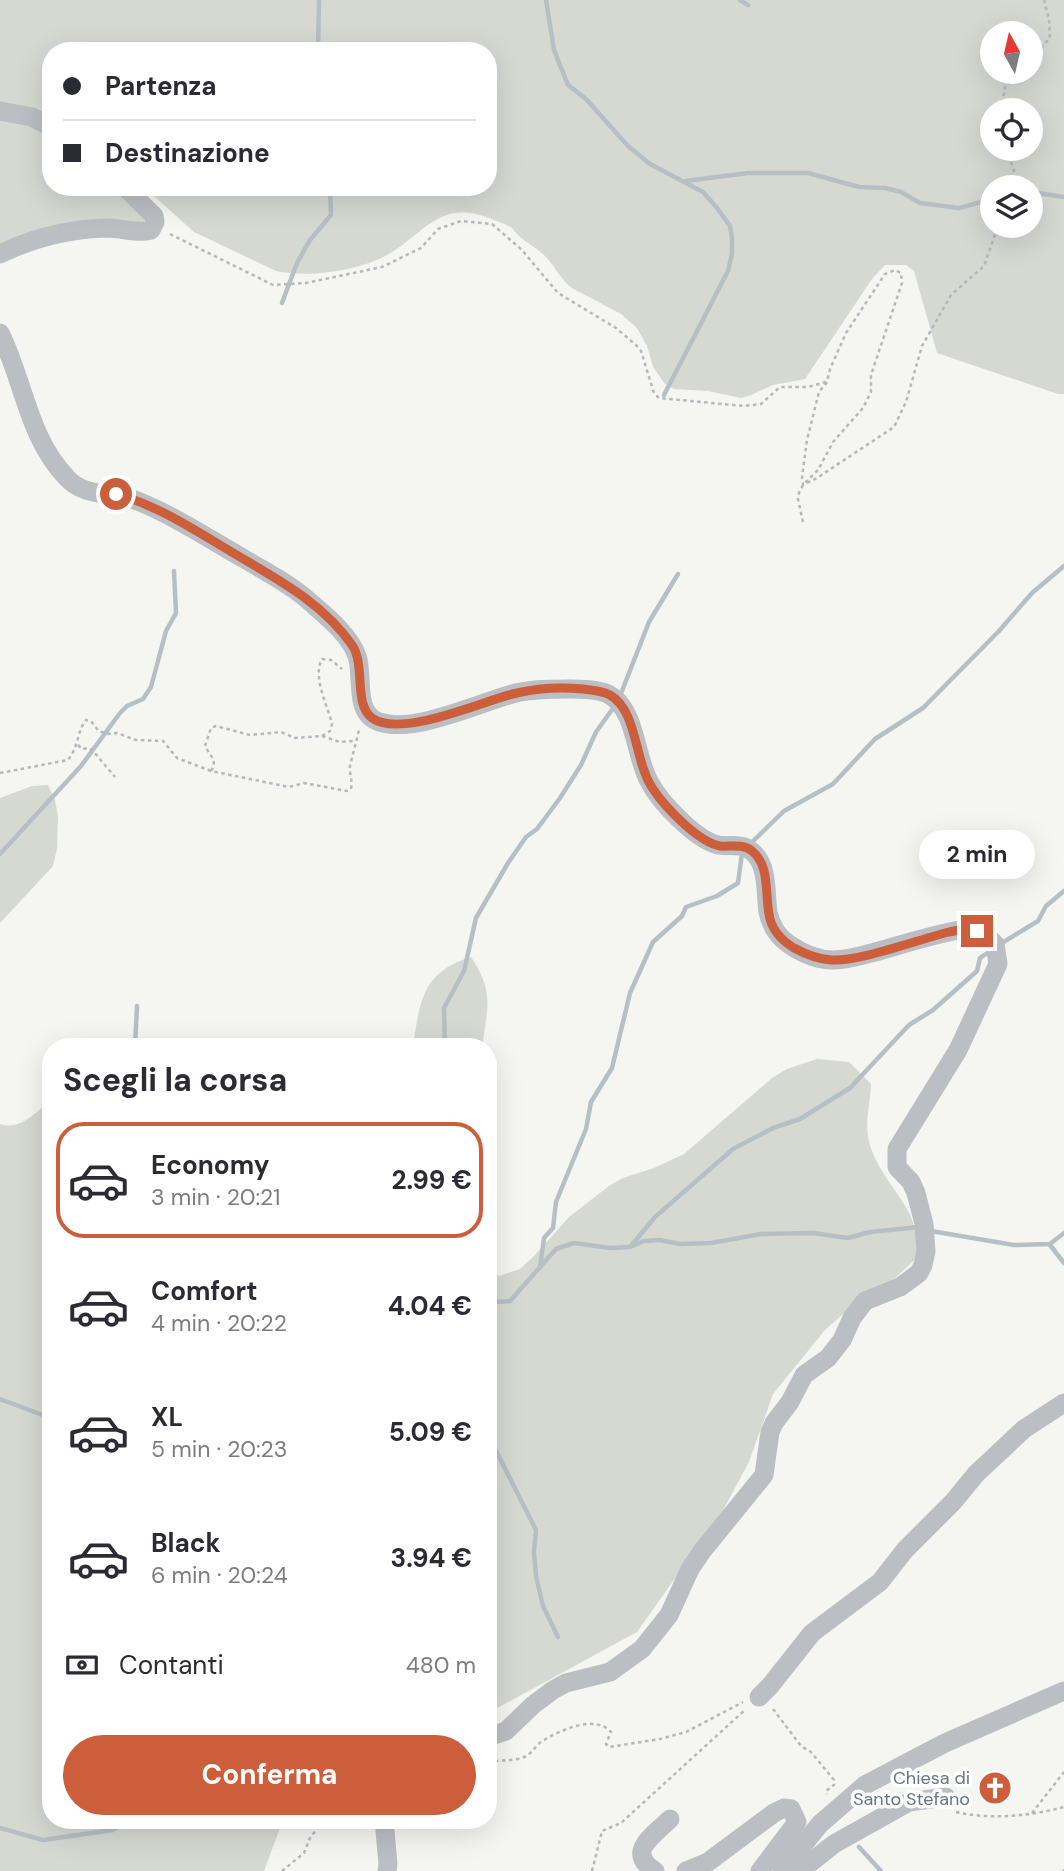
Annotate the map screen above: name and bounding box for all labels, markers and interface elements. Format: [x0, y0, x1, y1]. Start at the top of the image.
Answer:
north arrow [980, 21, 1043, 84]
map controls [980, 21, 1043, 238]
text: Partenza [105, 69, 217, 103]
button: locate [980, 98, 1043, 161]
text: Destinazione [105, 136, 270, 170]
button: layers [980, 175, 1043, 238]
route start [100, 478, 132, 510]
callout: 2 min [919, 830, 1035, 878]
text: 2 min [947, 839, 1007, 869]
route end [961, 915, 993, 947]
text: Scegli la corsa [63, 1059, 287, 1101]
text: Economy [151, 1148, 269, 1182]
icon: car [67, 1149, 130, 1212]
text: 2.99 € [392, 1163, 472, 1197]
text: 3 min · 20:21 [151, 1182, 281, 1212]
text: Comfort [151, 1274, 257, 1308]
icon: car [67, 1275, 130, 1338]
text: 4.04 € [388, 1289, 472, 1323]
text: 4 min · 20:22 [151, 1308, 287, 1338]
text: XL [151, 1400, 183, 1434]
icon: car [67, 1401, 130, 1464]
text: 5.09 € [389, 1415, 472, 1449]
text: 5 min · 20:23 [151, 1434, 287, 1464]
text: Black [151, 1526, 221, 1560]
icon: car [67, 1527, 130, 1590]
text: 3.94 € [390, 1541, 472, 1575]
text: 6 min · 20:24 [151, 1560, 288, 1590]
icon: cash [63, 1646, 101, 1684]
text: Contanti [119, 1648, 224, 1682]
text: 480 m [406, 1650, 476, 1680]
button: Conferma [63, 1735, 476, 1815]
place label: Chiesa di Santo Stefano [853, 1766, 970, 1811]
church icon: Chiesa di Santo Stefano [976, 1769, 1014, 1807]

